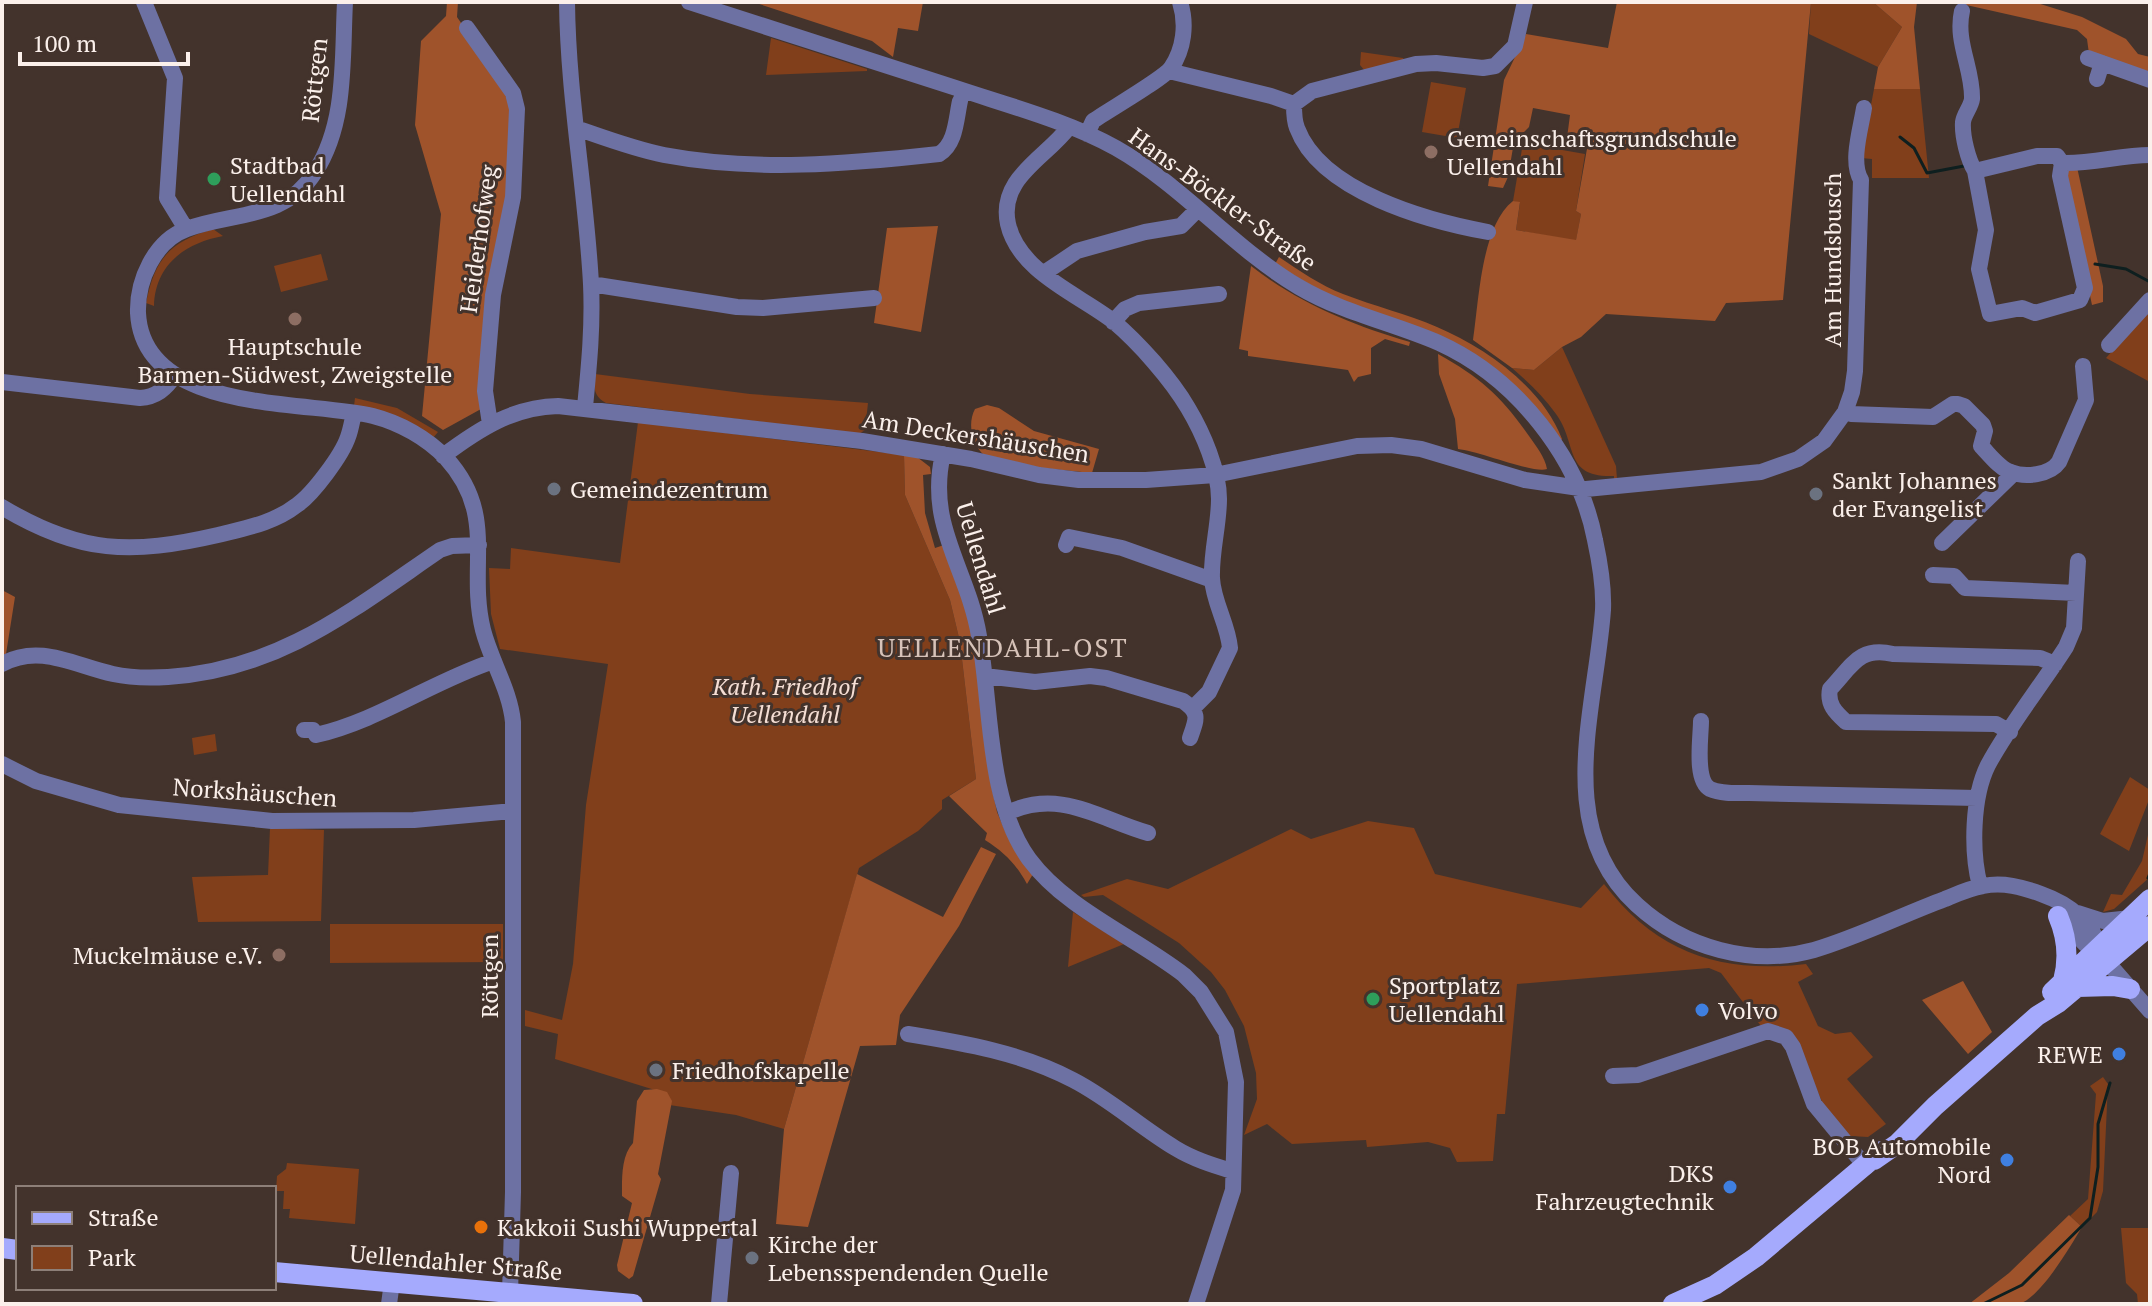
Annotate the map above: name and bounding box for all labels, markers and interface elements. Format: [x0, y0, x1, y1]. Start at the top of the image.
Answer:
scale bar [20, 16, 188, 66]
text: 100 m [32, 27, 97, 59]
street label: Röttgen [294, 36, 334, 124]
street label: Hans-Böckler-Straße [1123, 120, 1323, 278]
place label: Gemeinschaftsgrundschule Uellendahl [1447, 122, 1737, 182]
marker: Gemeinschaftsgrundschule Uellendahl [1422, 143, 1440, 161]
place label: Stadtbad Uellendahl [230, 149, 346, 209]
street label: Heiderhofweg [452, 163, 504, 315]
marker: Stadtbad Uellendahl [205, 170, 223, 188]
street label: Am Hundsbusch [1816, 173, 1848, 347]
marker: Hauptschule Barmen-Südwest, Zweigstelle [286, 310, 304, 328]
place label: Hauptschule Barmen-Südwest, Zweigstelle [138, 330, 452, 390]
street label: Am Deckershäuschen [860, 402, 1092, 470]
place label: Sankt Johannes der Evangelist [1832, 464, 1997, 524]
place label: Gemeindezentrum [570, 473, 769, 505]
marker: Gemeindezentrum [545, 480, 563, 498]
marker: Sankt Johannes der Evangelist [1807, 485, 1825, 503]
street label: Uellendahl [949, 498, 1013, 618]
district label: UELLENDAHL-OST [878, 630, 1128, 664]
park label: Kath. Friedhof Uellendahl [712, 670, 862, 730]
street label: Norkshäuschen [172, 770, 338, 814]
street label: Röttgen [473, 934, 505, 1018]
place label: Muckelmäuse e.V. [73, 939, 263, 971]
marker: Muckelmäuse e.V. [270, 946, 288, 964]
place label: Sportplatz Uellendahl [1389, 969, 1505, 1029]
marker: Sportplatz Uellendahl [1364, 990, 1382, 1008]
place label: Volvo [1718, 994, 1778, 1026]
marker: Volvo [1693, 1001, 1711, 1019]
place label: REWE [2037, 1038, 2103, 1070]
marker: REWE [2110, 1045, 2128, 1063]
place label: Friedhofskapelle [672, 1054, 850, 1086]
marker: Friedhofskapelle [647, 1061, 665, 1079]
place label: BOB Automobile Nord [1812, 1130, 1991, 1190]
marker: BOB Automobile Nord [1998, 1151, 2016, 1169]
place label: DKS Fahrzeugtechnik [1536, 1157, 1715, 1217]
marker: DKS Fahrzeugtechnik [1721, 1178, 1739, 1196]
legend [16, 1186, 276, 1290]
text: Straße [88, 1201, 159, 1233]
place label: Kakkoii Sushi Wuppertal [497, 1211, 758, 1243]
marker: Kakkoii Sushi Wuppertal [472, 1218, 490, 1236]
place label: Kirche der Lebensspendenden Quelle [768, 1228, 1049, 1288]
street label: Uellendahler Straße [348, 1237, 564, 1287]
text: Park [88, 1241, 137, 1273]
marker: Kirche der Lebensspendenden Quelle [743, 1249, 761, 1267]

